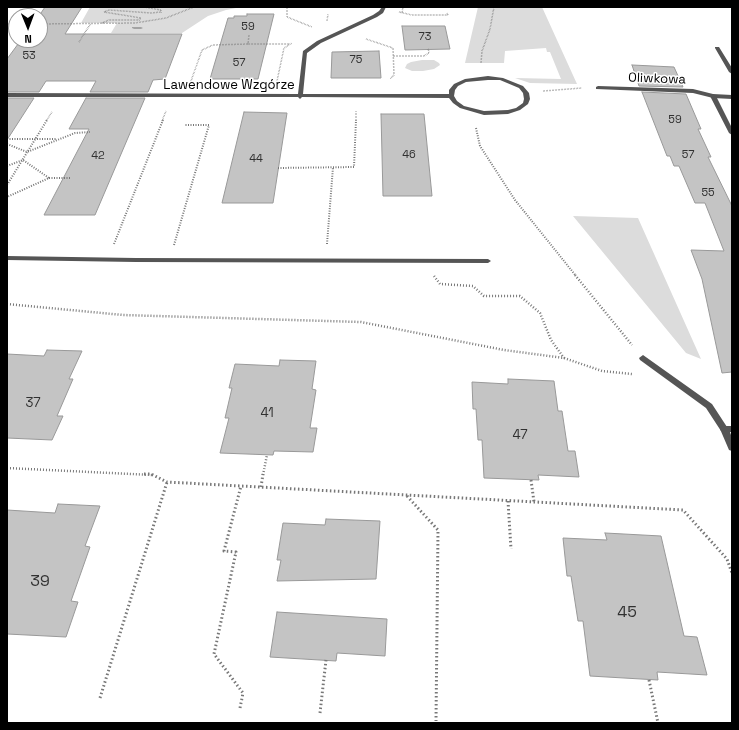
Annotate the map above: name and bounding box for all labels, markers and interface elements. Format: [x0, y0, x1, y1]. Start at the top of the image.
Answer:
north arrow [8, 8, 48, 48]
house number: 59 [241, 20, 255, 34]
house number: 73 [419, 30, 431, 44]
text: N [24, 32, 32, 46]
house number: 53 [22, 49, 36, 63]
house number: 75 [350, 53, 362, 67]
house number: 57 [233, 56, 245, 70]
street label: Oliwkowa [628, 70, 686, 88]
street label: Lawendowe Wzgórze [163, 77, 295, 93]
house number: 59 [668, 113, 682, 127]
house number: 46 [402, 148, 416, 162]
house number: 57 [682, 148, 694, 162]
house number: 42 [91, 149, 105, 163]
house number: 44 [249, 152, 263, 166]
house number: 55 [701, 186, 715, 200]
house number: 37 [25, 395, 41, 411]
house number: 41 [260, 405, 274, 421]
house number: 47 [512, 427, 528, 443]
house number: 39 [30, 572, 50, 592]
house number: 45 [617, 603, 637, 623]

